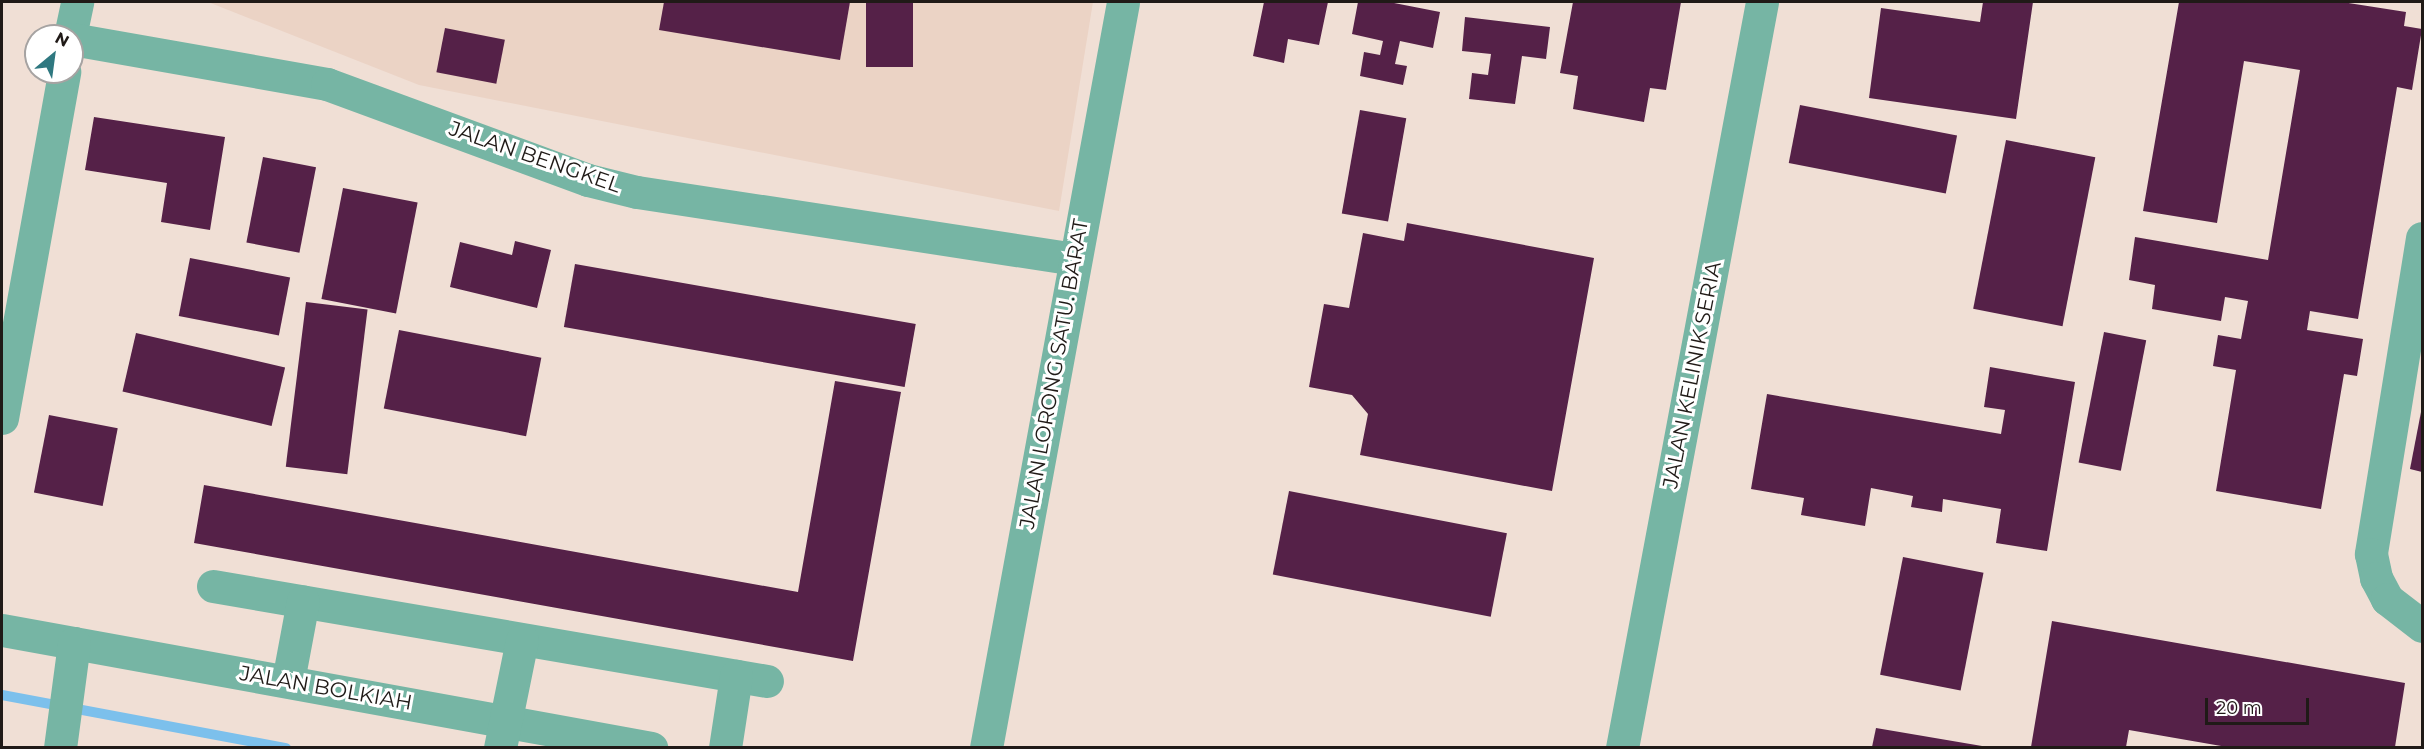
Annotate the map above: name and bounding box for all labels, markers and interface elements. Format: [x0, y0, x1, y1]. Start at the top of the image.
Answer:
north arrow [24, 24, 84, 84]
text: N [52, 28, 72, 51]
street label: JALAN BENGKEL [446, 116, 624, 198]
street label: JALAN LORONG SATU. BARAT [1014, 217, 1094, 531]
street label: JALAN KELINIK SERIA [1658, 260, 1726, 490]
street label: JALAN BOLKIAH [238, 660, 414, 716]
scale bar [2208, 686, 2312, 724]
text: 20 m [2216, 697, 2262, 719]

